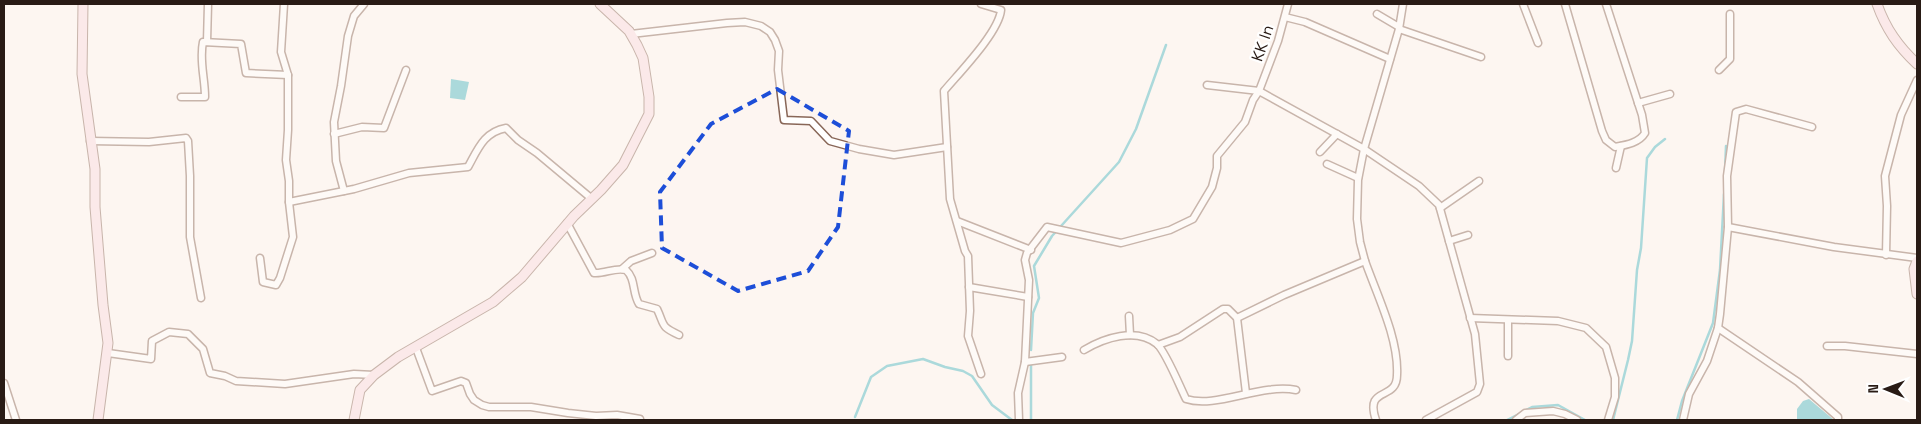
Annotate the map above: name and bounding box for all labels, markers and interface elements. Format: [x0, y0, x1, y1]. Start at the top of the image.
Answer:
street label: KK ln [1246, 22, 1278, 64]
north arrow [1861, 364, 1911, 414]
text: N [1864, 384, 1882, 394]

